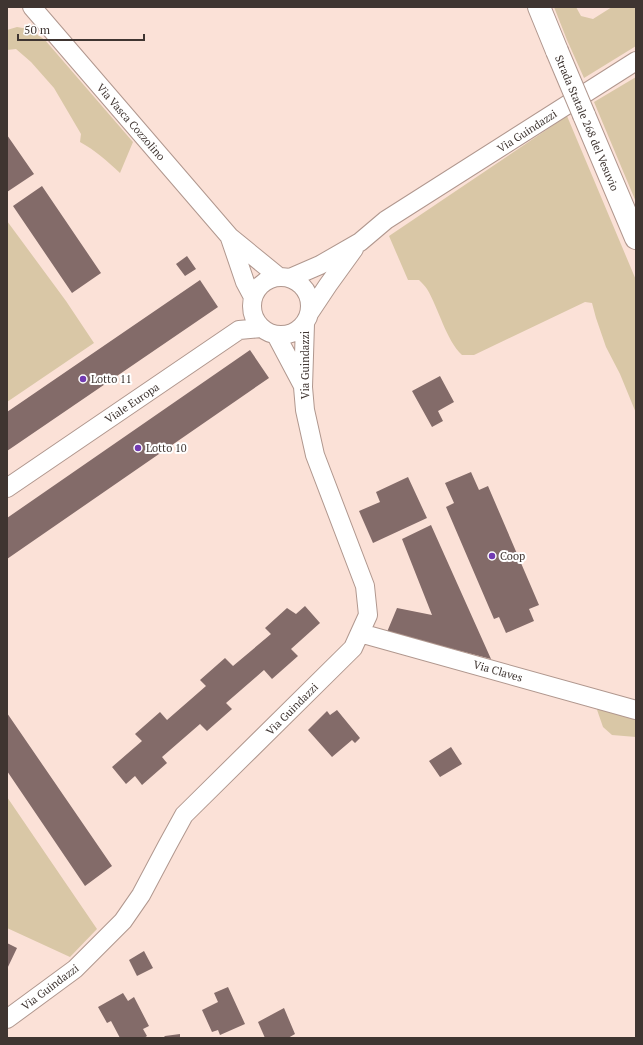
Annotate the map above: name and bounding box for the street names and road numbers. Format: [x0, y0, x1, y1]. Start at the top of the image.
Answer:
street label: Strada Statale 268 del Vesuvio [552, 53, 622, 193]
street label: Via Vasca Cozzolino [94, 81, 168, 163]
street label: Via Guindazzi [495, 107, 559, 155]
street label: Via Guindazzi [298, 331, 312, 399]
street label: Viale Europa [102, 379, 162, 426]
street label: Via Claves [472, 657, 525, 685]
street label: Via Guindazzi [263, 680, 321, 738]
street label: Via Guindazzi [19, 961, 81, 1013]

